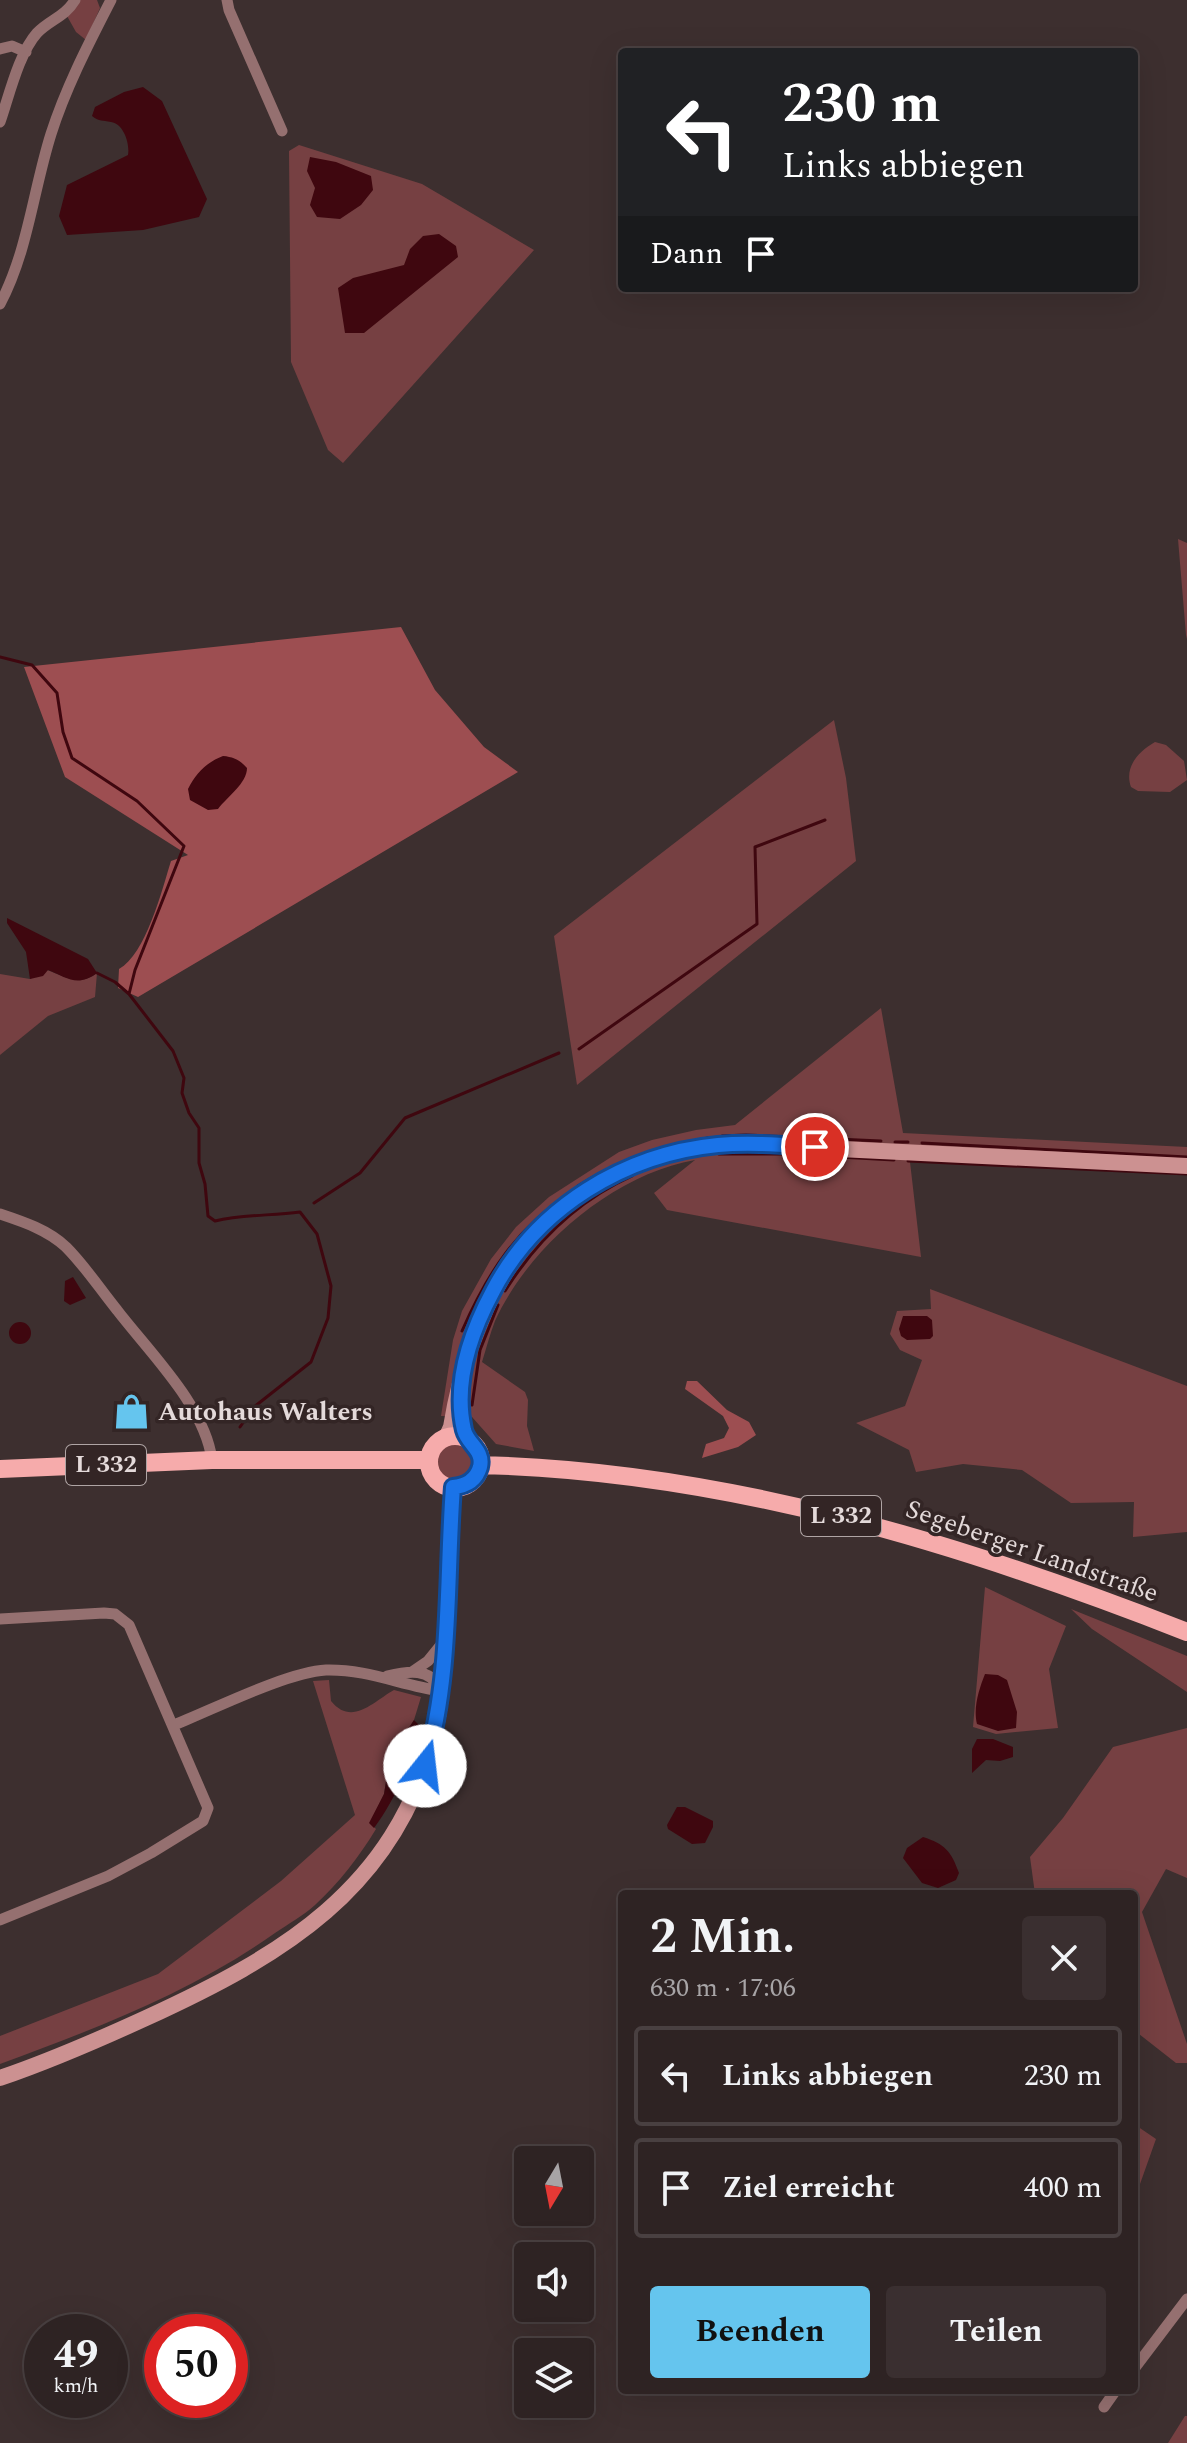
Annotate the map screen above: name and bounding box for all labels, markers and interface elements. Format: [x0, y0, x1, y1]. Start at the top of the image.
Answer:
text: 230 m [782, 62, 941, 147]
icon: left [650, 80, 754, 184]
text: Links abbiegen [782, 139, 1025, 194]
text: Dann [650, 231, 723, 277]
icon: arrive [739, 232, 783, 276]
pin [781, 1113, 849, 1181]
icon: arrive [793, 1125, 837, 1169]
place label: Autohaus Walters [158, 1392, 373, 1432]
shop icon: Autohaus Walters [113, 1393, 151, 1431]
road number: L 332 [66, 1445, 146, 1485]
street label: Segeberger Landstraße [900, 1489, 1164, 1613]
road number: L 332 [801, 1496, 881, 1536]
position arrow [383, 1724, 467, 1808]
text: 2 Min. [650, 1901, 795, 1974]
button: close [1022, 1916, 1106, 2000]
text: 630 m · 17:06 [650, 1968, 796, 2008]
text: Links abbiegen [722, 2053, 933, 2099]
text: 230 m [1024, 2053, 1102, 2099]
icon: left [654, 2054, 698, 2098]
north arrow [514, 2146, 594, 2226]
map controls [514, 2146, 594, 2418]
text: Ziel erreicht [722, 2165, 895, 2211]
text: 400 m [1024, 2165, 1102, 2211]
icon: arrive [654, 2166, 698, 2210]
button: sound [514, 2242, 594, 2322]
button: Beenden [650, 2286, 870, 2378]
button: Teilen [886, 2286, 1106, 2378]
speed limit sign: 50 [144, 2314, 248, 2418]
text: 49 [54, 2325, 98, 2386]
button: layers [514, 2338, 594, 2418]
text: km/h [54, 2371, 99, 2401]

